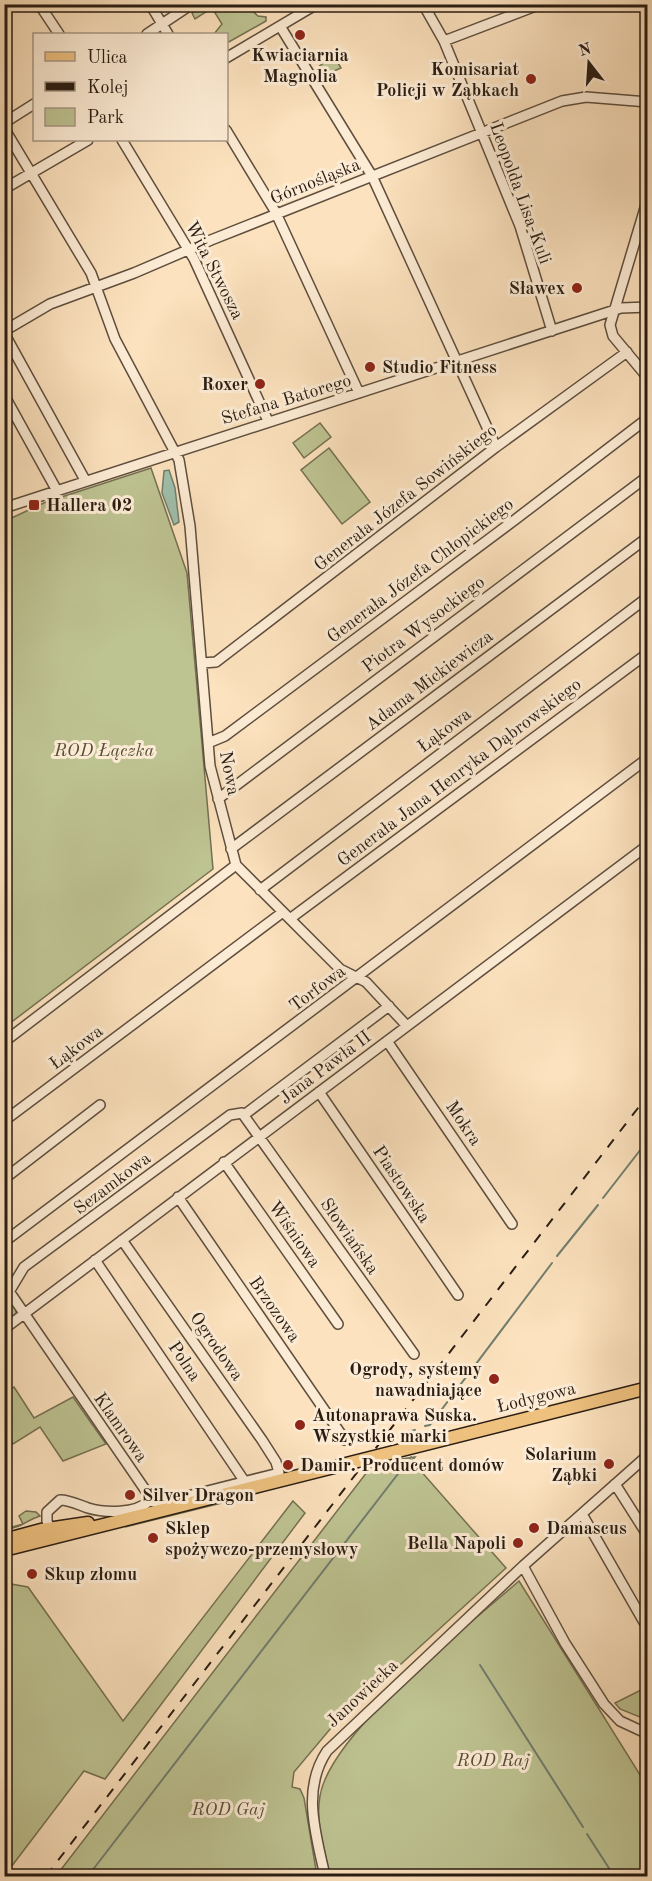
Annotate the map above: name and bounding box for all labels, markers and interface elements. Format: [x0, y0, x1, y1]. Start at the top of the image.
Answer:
marker: Kwiaciarnia Magnolia [293, 28, 307, 42]
legend [33, 33, 228, 141]
north arrow [559, 33, 619, 93]
text: N [577, 41, 594, 60]
place label: Kwiaciarnia Magnolia [251, 47, 349, 86]
text: Ulica [87, 49, 128, 67]
place label: Komisariat Policji w Ząbkach [376, 61, 519, 100]
marker: Komisariat Policji w Ząbkach [524, 72, 538, 86]
text: Kolej [87, 79, 128, 97]
text: Park [87, 109, 124, 127]
street label: Leopolda Lisa-Kuli [486, 120, 554, 267]
street label: Górnośląska [268, 156, 363, 208]
street label: Wita Stwosza [182, 218, 247, 323]
place label: Sławex [509, 280, 565, 298]
marker: Sławex [570, 281, 584, 295]
place label: Studio Fitness [382, 359, 497, 377]
marker: Studio Fitness [363, 360, 377, 374]
street label: Stefana Batorego [219, 372, 354, 428]
place label: Roxer [201, 376, 248, 394]
marker: Roxer [253, 377, 267, 391]
street label: Generała Józefa Sowińskiego [311, 421, 500, 575]
street label: Generała Józefa Chłopickiego [324, 495, 517, 647]
place label: Hallera 02 [46, 497, 132, 515]
marker: Hallera 02 [27, 498, 41, 512]
street label: Piotra Wysockiego [359, 573, 488, 677]
street label: Adama Mickiewicza [363, 627, 497, 734]
street label: Generała Jana Henryka Dąbrowskiego [334, 675, 585, 870]
street label: Łąkowa [415, 705, 475, 757]
park label: ROD Łączka [53, 742, 154, 760]
street label: Nowa [216, 749, 242, 797]
street label: Torfowa [286, 962, 349, 1015]
street label: Łąkowa [47, 1022, 107, 1074]
street label: Jana Pawła II [277, 1028, 375, 1108]
street label: Mokra [442, 1098, 485, 1149]
street label: Piastowska [369, 1143, 434, 1226]
street label: Sezamkowa [71, 1149, 154, 1218]
street label: Słowiańska [316, 1195, 382, 1278]
street label: Wiśniowa [265, 1198, 324, 1271]
street label: Brzozowa [245, 1273, 303, 1346]
street label: Ogrodowa [186, 1309, 246, 1384]
street label: Polna [164, 1338, 204, 1385]
place label: Ogrody, systemy nawadniające [349, 1361, 482, 1400]
marker: Ogrody, systemy nawadniające [487, 1372, 501, 1386]
street label: Łodygowa [495, 1379, 578, 1416]
street label: Klamrowa [90, 1390, 151, 1466]
place label: Autonaprawa Suska. Wszystkie marki [312, 1407, 477, 1446]
marker: Autonaprawa Suska. Wszystkie marki [293, 1418, 307, 1432]
place label: Solarium Ząbki [525, 1446, 597, 1485]
place label: Damir. Producent domów [300, 1457, 504, 1475]
marker: Solarium Ząbki [602, 1457, 616, 1471]
marker: Damir. Producent domów [281, 1458, 295, 1472]
place label: Silver Dragon [142, 1487, 254, 1505]
marker: Silver Dragon [123, 1488, 137, 1502]
place label: Sklep spożywczo-przemysłowy [165, 1520, 358, 1559]
place label: Damascus [546, 1520, 627, 1538]
marker: Damascus [527, 1521, 541, 1535]
marker: Sklep spożywczo-przemysłowy [146, 1531, 160, 1545]
place label: Bella Napoli [407, 1535, 506, 1553]
marker: Bella Napoli [511, 1536, 525, 1550]
place label: Skup złomu [44, 1566, 137, 1584]
marker: Skup złomu [25, 1567, 39, 1581]
street label: Janowiecka [324, 1656, 402, 1731]
park label: ROD Raj [456, 1752, 531, 1770]
park label: ROD Gaj [190, 1801, 266, 1819]

